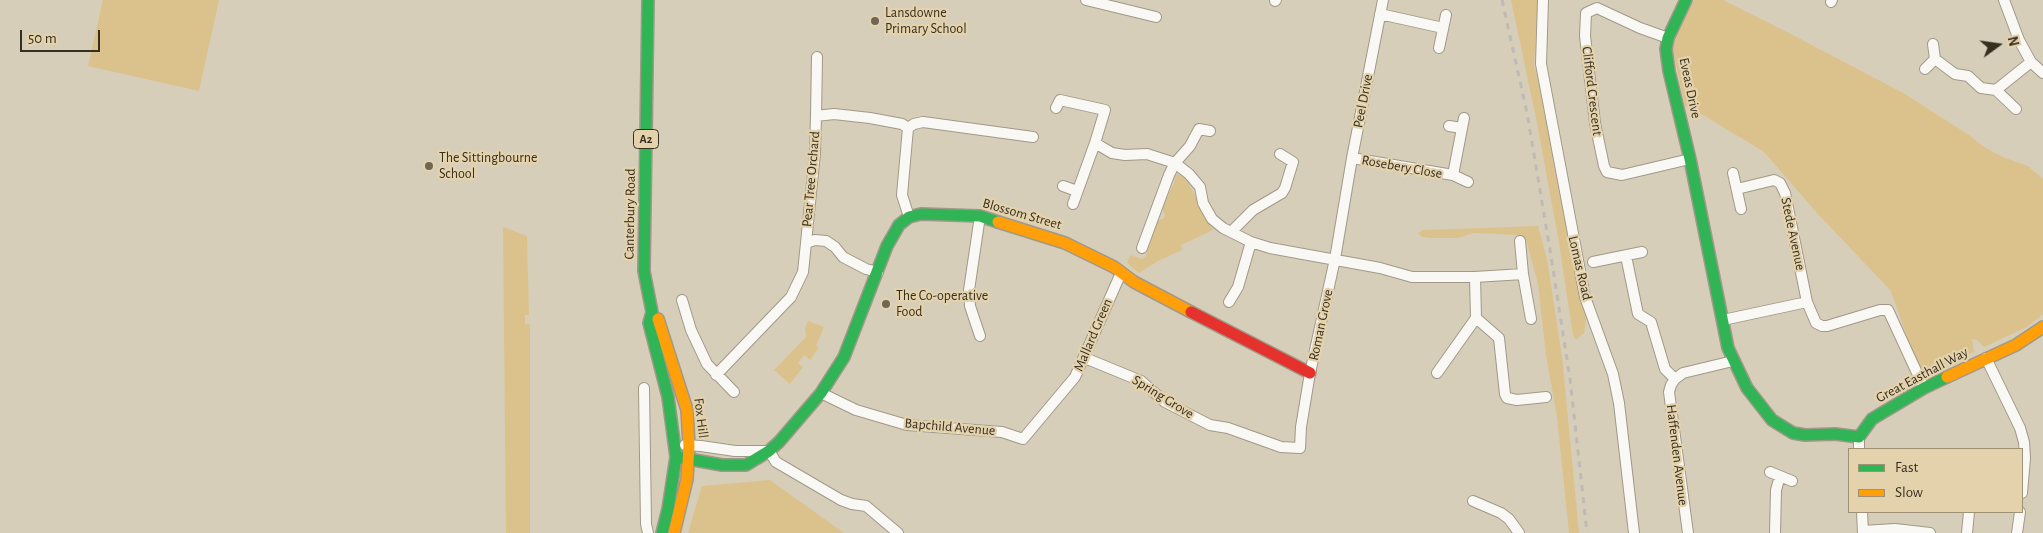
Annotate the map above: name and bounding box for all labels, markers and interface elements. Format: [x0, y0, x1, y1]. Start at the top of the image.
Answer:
place label: Lansdowne Primary School [885, 5, 967, 38]
marker: Lansdowne Primary School [869, 15, 881, 27]
scale bar [22, 20, 102, 52]
north arrow [1973, 20, 2023, 70]
text: 50 m [28, 31, 57, 46]
text: N [2005, 35, 2021, 48]
street label: Clifford Crescent [1578, 45, 1606, 137]
street label: Eveas Drive [1675, 56, 1705, 120]
street label: Peel Drive [1350, 73, 1376, 129]
road number: A2 [634, 130, 658, 148]
street label: Pear Tree Orchard [798, 130, 824, 228]
place label: The Sittingbourne School [439, 150, 537, 182]
street label: Rosebery Close [1360, 152, 1444, 182]
marker: The Sittingbourne School [423, 160, 435, 172]
street label: Canterbury Road [621, 168, 639, 260]
street label: Blossom Street [981, 195, 1063, 233]
street label: Stede Avenue [1777, 196, 1809, 272]
street label: Lomas Road [1564, 234, 1596, 302]
place label: The Co-operative Food [896, 288, 988, 321]
street label: Roman Grove [1305, 288, 1337, 362]
street label: Mallard Green [1070, 296, 1116, 374]
marker: The Co-operative Food [880, 298, 892, 310]
street label: Great Easthall Way [1873, 344, 1971, 406]
street label: Spring Grove [1129, 372, 1197, 422]
street label: Fox Hill [690, 397, 712, 439]
street label: Haffenden Avenue [1662, 404, 1692, 506]
street label: Bapchild Avenue [904, 415, 996, 439]
legend [1848, 448, 2023, 513]
text: Fast [1895, 460, 1918, 475]
text: Slow [1895, 485, 1923, 500]

